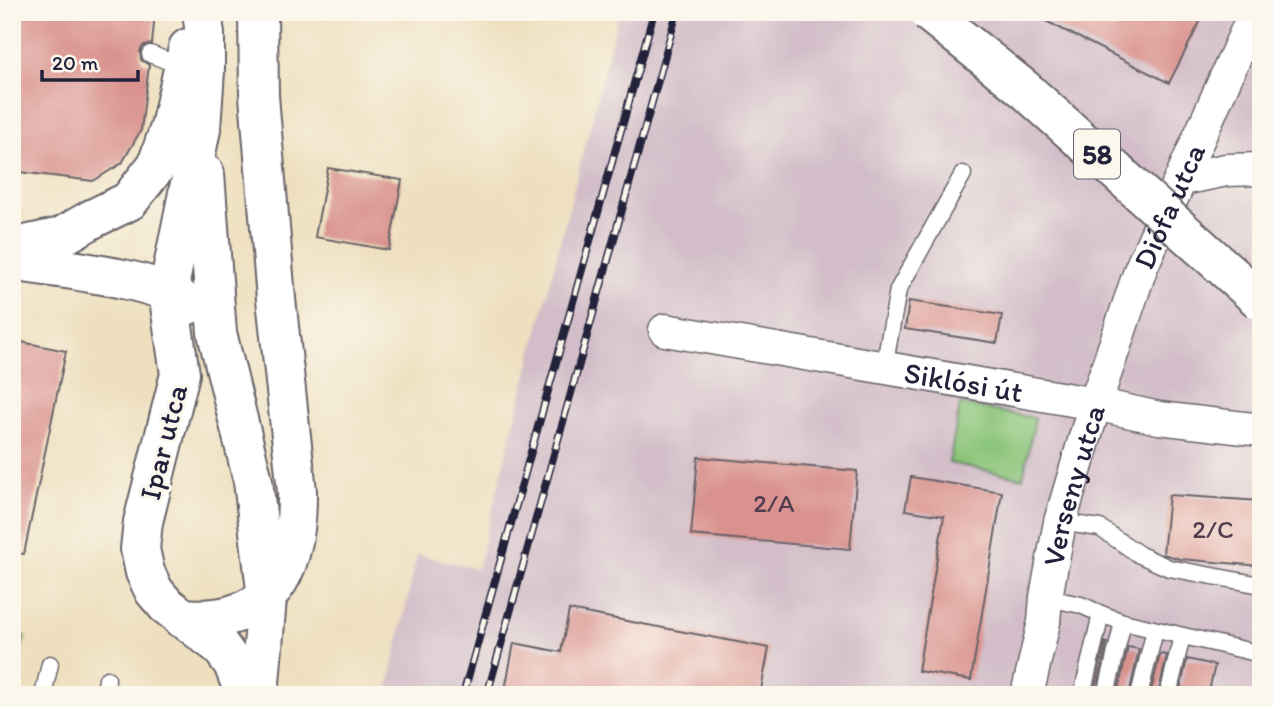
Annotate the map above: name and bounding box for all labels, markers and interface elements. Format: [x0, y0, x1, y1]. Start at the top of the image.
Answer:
scale bar [42, 38, 138, 82]
text: 20 m [52, 50, 99, 75]
road number: 58 [1074, 130, 1120, 178]
street label: Diófa utca [1125, 137, 1213, 274]
street label: Siklósi út [901, 353, 1026, 410]
street label: Ipar utca [131, 380, 195, 504]
street label: Verseny utca [1034, 400, 1112, 569]
house number: 2/A [753, 487, 795, 519]
house number: 2/C [1192, 513, 1234, 545]

